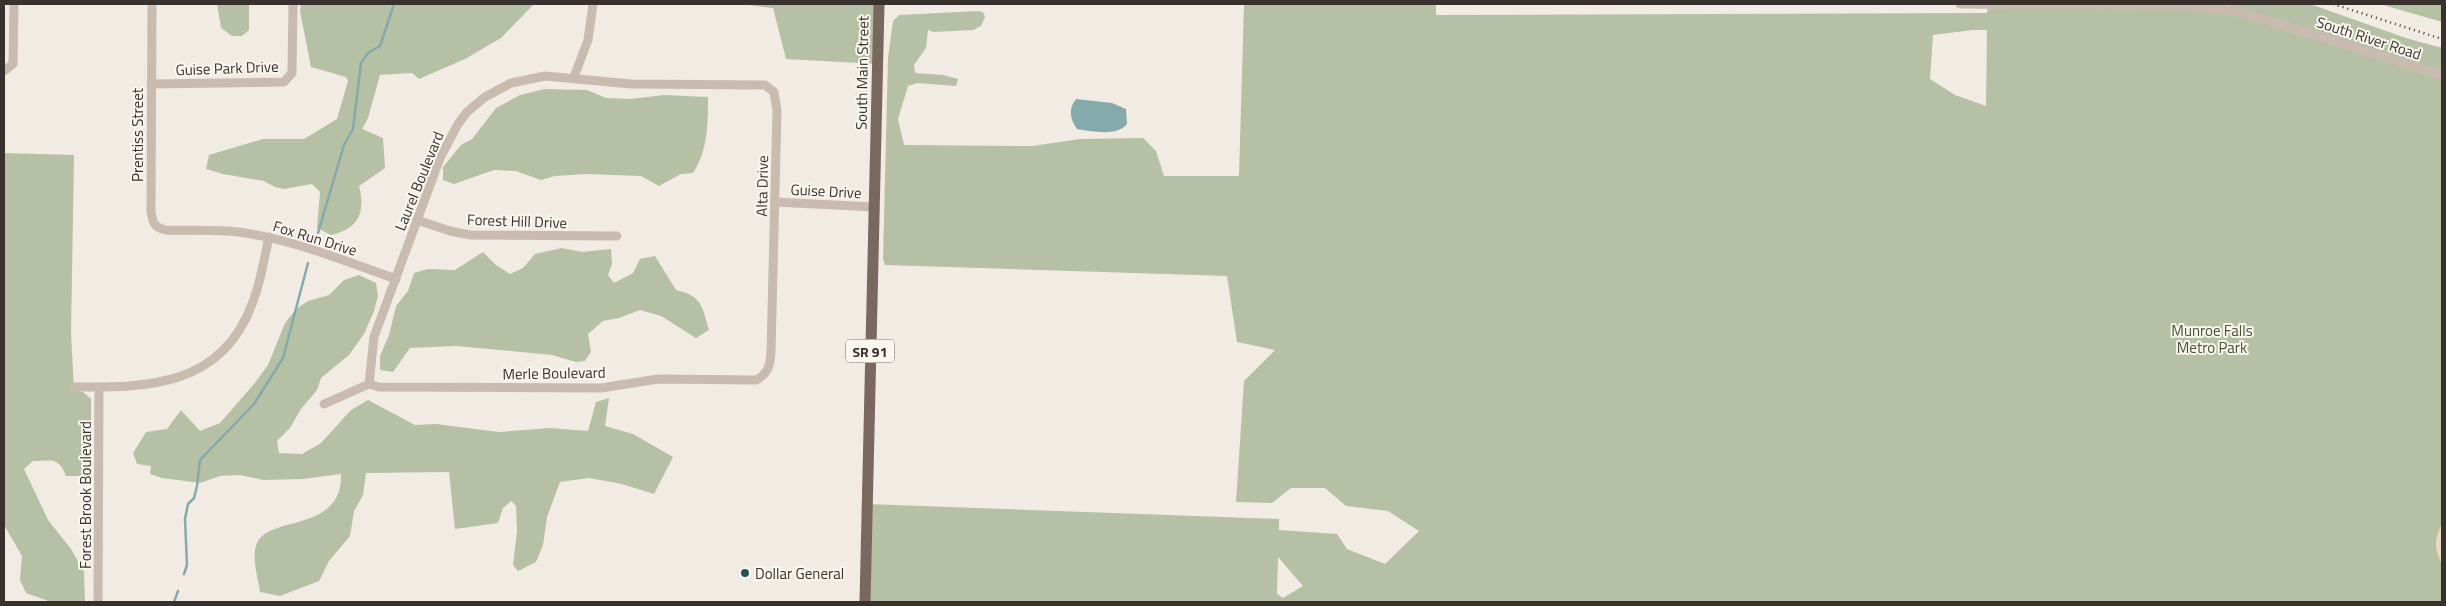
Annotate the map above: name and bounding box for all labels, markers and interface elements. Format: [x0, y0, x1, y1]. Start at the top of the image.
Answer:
street label: South River Road [2314, 10, 2424, 66]
street label: South Main Street [850, 15, 875, 130]
street label: Guise Park Drive [175, 55, 279, 81]
street label: Prentiss Street [126, 87, 149, 182]
street label: Laurel Boulevard [389, 128, 449, 234]
street label: Alta Drive [750, 155, 774, 217]
street label: Guise Drive [790, 178, 862, 204]
street label: Forest Hill Drive [467, 208, 567, 234]
street label: Fox Run Drive [270, 214, 360, 262]
park label: Munroe Falls Metro Park [2171, 319, 2253, 359]
road number: SR 91 [846, 340, 894, 362]
street label: Merle Boulevard [502, 361, 606, 385]
street label: Forest Brook Boulevard [74, 421, 97, 569]
place label: Dollar General [755, 562, 844, 585]
marker: Dollar General [739, 567, 751, 579]

